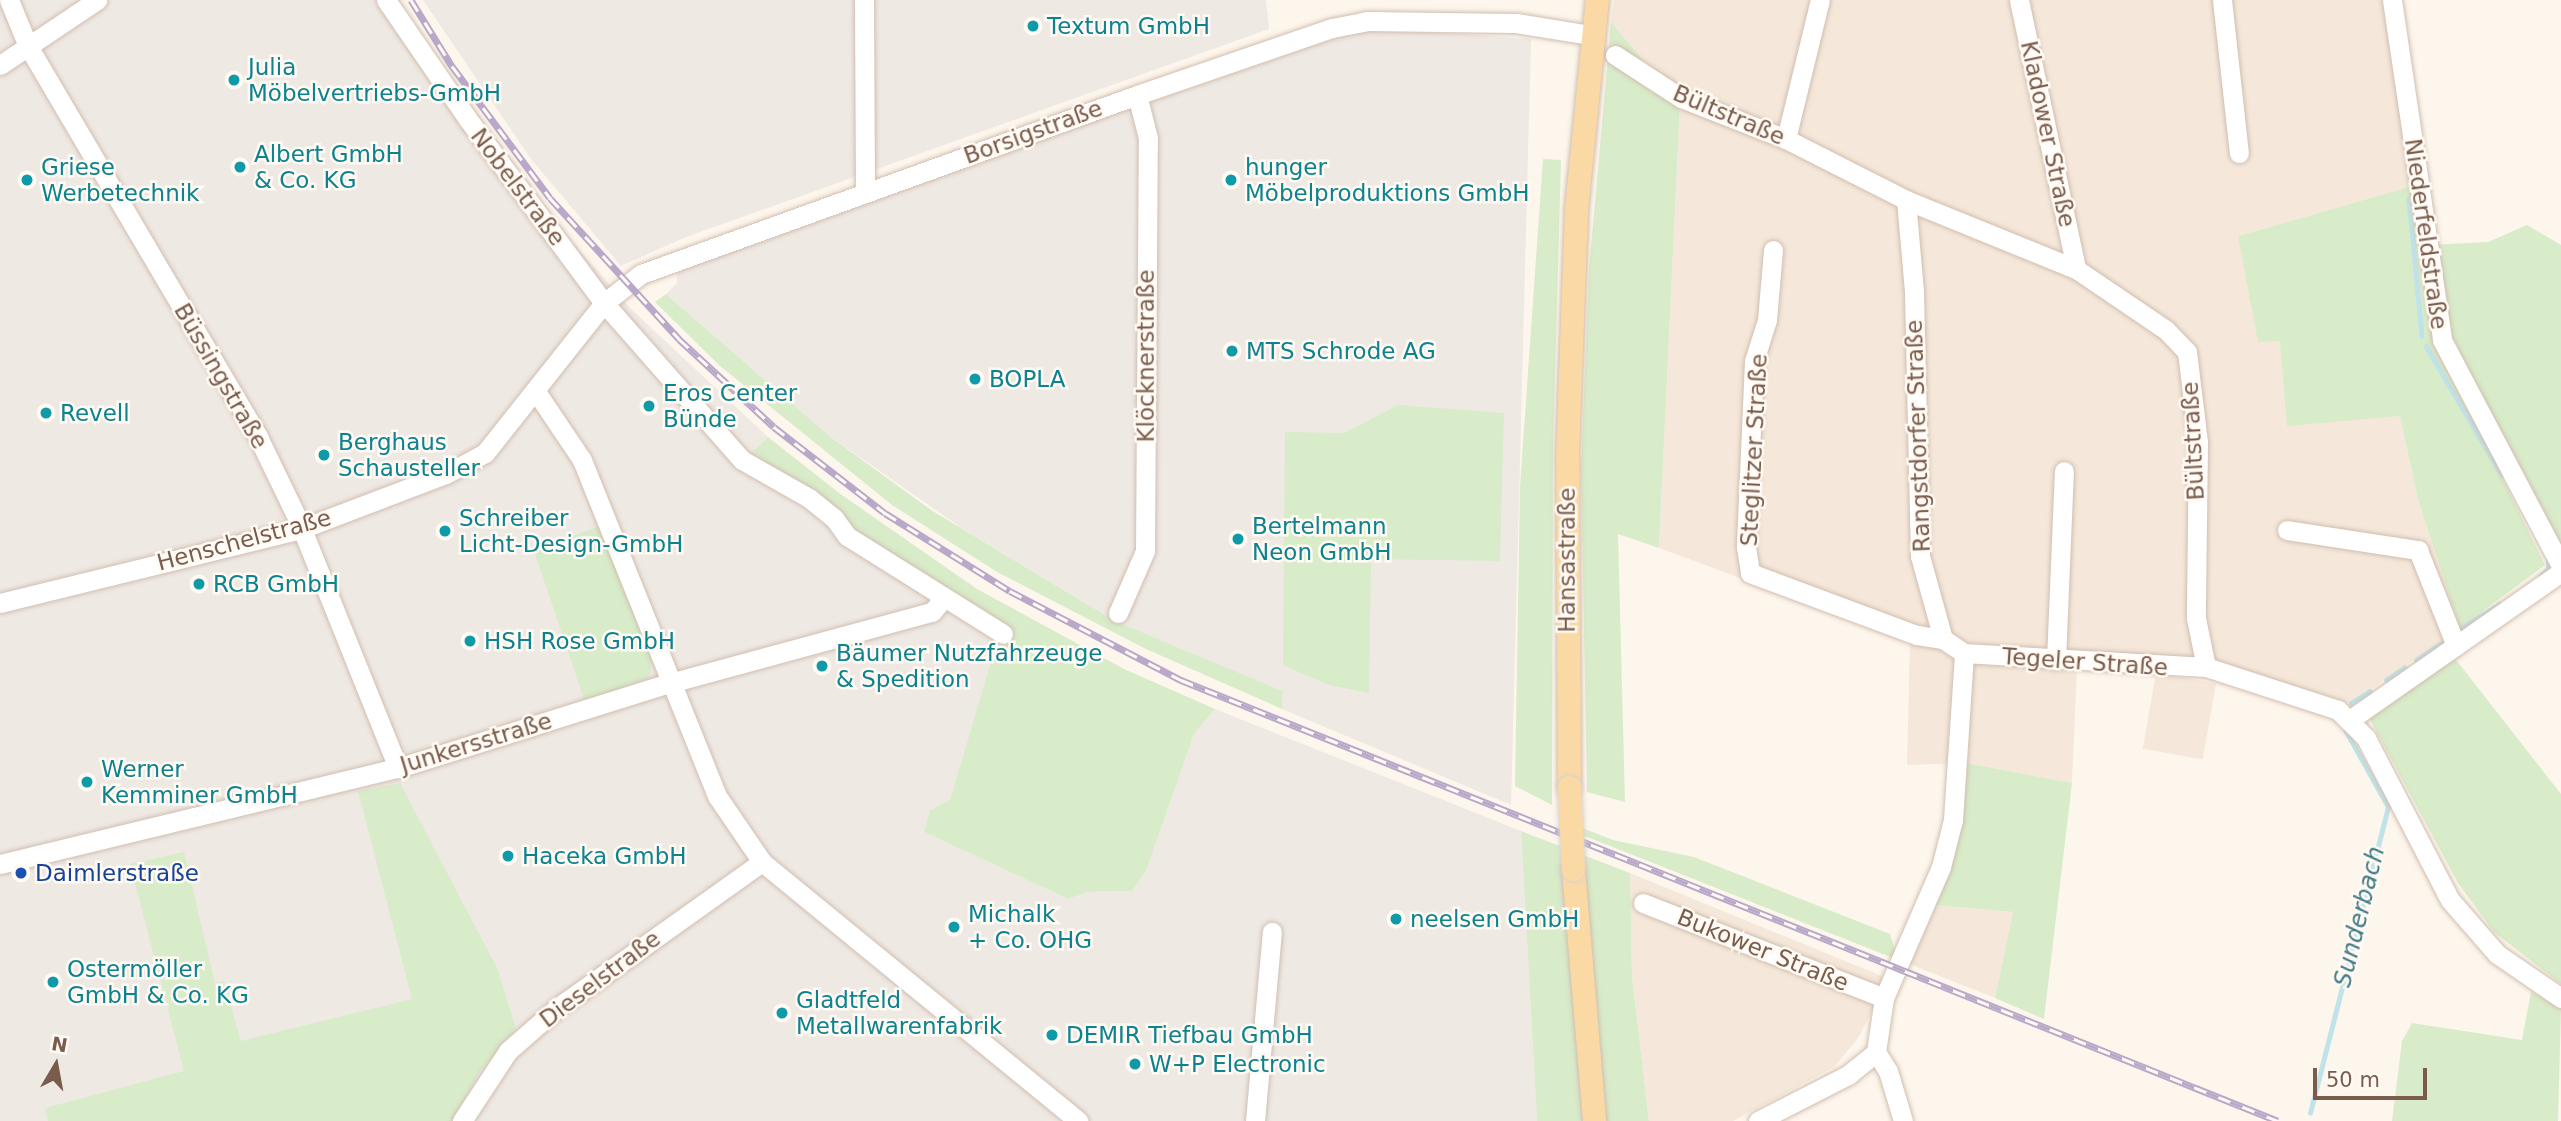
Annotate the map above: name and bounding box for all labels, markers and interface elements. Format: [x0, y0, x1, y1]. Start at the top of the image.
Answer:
place label: Textum GmbH [1047, 12, 1210, 40]
marker: Textum GmbH [1025, 18, 1041, 34]
street label: Kladower Straße [2015, 38, 2081, 230]
place label: Julia Möbelvertriebs-GmbH [248, 53, 501, 107]
marker: Julia Möbelvertriebs-GmbH [226, 72, 242, 88]
street label: Bültstraße [1669, 79, 1789, 151]
street label: Borsigstraße [960, 94, 1106, 170]
street label: Nobelstraße [465, 123, 571, 251]
street label: Niederfeldstraße [2399, 137, 2453, 331]
place label: Albert GmbH & Co. KG [254, 140, 403, 194]
place label: Griese Werbetechnik [41, 153, 199, 207]
place label: hunger Möbelproduktions GmbH [1245, 153, 1530, 207]
marker: Albert GmbH & Co. KG [232, 159, 248, 175]
marker: Griese Werbetechnik [19, 172, 35, 188]
marker: hunger Möbelproduktions GmbH [1223, 172, 1239, 188]
street label: Klöcknerstraße [1132, 270, 1160, 442]
street label: Büssingstraße [168, 298, 274, 454]
street label: Rangstdorfer Straße [1900, 319, 1936, 553]
place label: MTS Schrode AG [1246, 337, 1436, 365]
marker: MTS Schrode AG [1224, 343, 1240, 359]
street label: Steglitzer Straße [1735, 353, 1773, 547]
place label: BOPLA [989, 365, 1065, 393]
marker: BOPLA [967, 371, 983, 387]
place label: Eros Center Bünde [663, 379, 797, 433]
street label: Bültstraße [2176, 381, 2210, 501]
marker: Eros Center Bünde [641, 398, 657, 414]
place label: Revell [60, 399, 130, 427]
marker: Revell [38, 405, 54, 421]
place label: Berghaus Schausteller [338, 428, 480, 482]
marker: Berghaus Schausteller [316, 447, 332, 463]
street label: Hansastraße [1553, 487, 1581, 633]
street label: Henschelstraße [154, 504, 334, 576]
place label: Schreiber Licht-Design-GmbH [459, 504, 683, 558]
place label: Bertelmann Neon GmbH [1252, 512, 1391, 566]
marker: Schreiber Licht-Design-GmbH [437, 523, 453, 539]
marker: Bertelmann Neon GmbH [1230, 531, 1246, 547]
place label: RCB GmbH [213, 570, 339, 598]
marker: RCB GmbH [191, 576, 207, 592]
place label: HSH Rose GmbH [484, 627, 675, 655]
marker: HSH Rose GmbH [462, 633, 478, 649]
place label: Bäumer Nutzfahrzeuge & Spedition [836, 639, 1102, 693]
street label: Tegeler Straße [2001, 642, 2169, 682]
marker: Bäumer Nutzfahrzeuge & Spedition [814, 658, 830, 674]
street label: Junkersstraße [397, 707, 555, 779]
place label: Werner Kemminer GmbH [101, 755, 298, 809]
marker: Werner Kemminer GmbH [79, 774, 95, 790]
place label: Haceka GmbH [522, 842, 687, 870]
water label: Sunderbach [2329, 844, 2391, 990]
marker: Haceka GmbH [500, 848, 516, 864]
place label: Daimlerstraße [35, 859, 199, 887]
marker: Daimlerstraße [13, 865, 29, 881]
place label: Michalk + Co. OHG [968, 900, 1092, 954]
street label: Bukower Straße [1673, 903, 1853, 997]
place label: neelsen GmbH [1410, 905, 1579, 933]
marker: neelsen GmbH [1388, 911, 1404, 927]
marker: Michalk + Co. OHG [946, 919, 962, 935]
street label: Dieselstraße [534, 925, 666, 1033]
place label: Ostermöller GmbH & Co. KG [67, 955, 249, 1009]
marker: Ostermöller GmbH & Co. KG [45, 974, 61, 990]
place label: Gladtfeld Metallwarenfabrik [796, 986, 1002, 1040]
marker: Gladtfeld Metallwarenfabrik [774, 1005, 790, 1021]
place label: DEMIR Tiefbau GmbH [1066, 1021, 1313, 1049]
marker: DEMIR Tiefbau GmbH [1044, 1027, 1060, 1043]
north arrow [21, 1030, 91, 1100]
text: N [50, 1032, 69, 1057]
place label: W+P Electronic [1149, 1050, 1326, 1078]
scale bar [2316, 1054, 2430, 1098]
marker: W+P Electronic [1127, 1056, 1143, 1072]
text: 50 m [2326, 1068, 2380, 1092]

